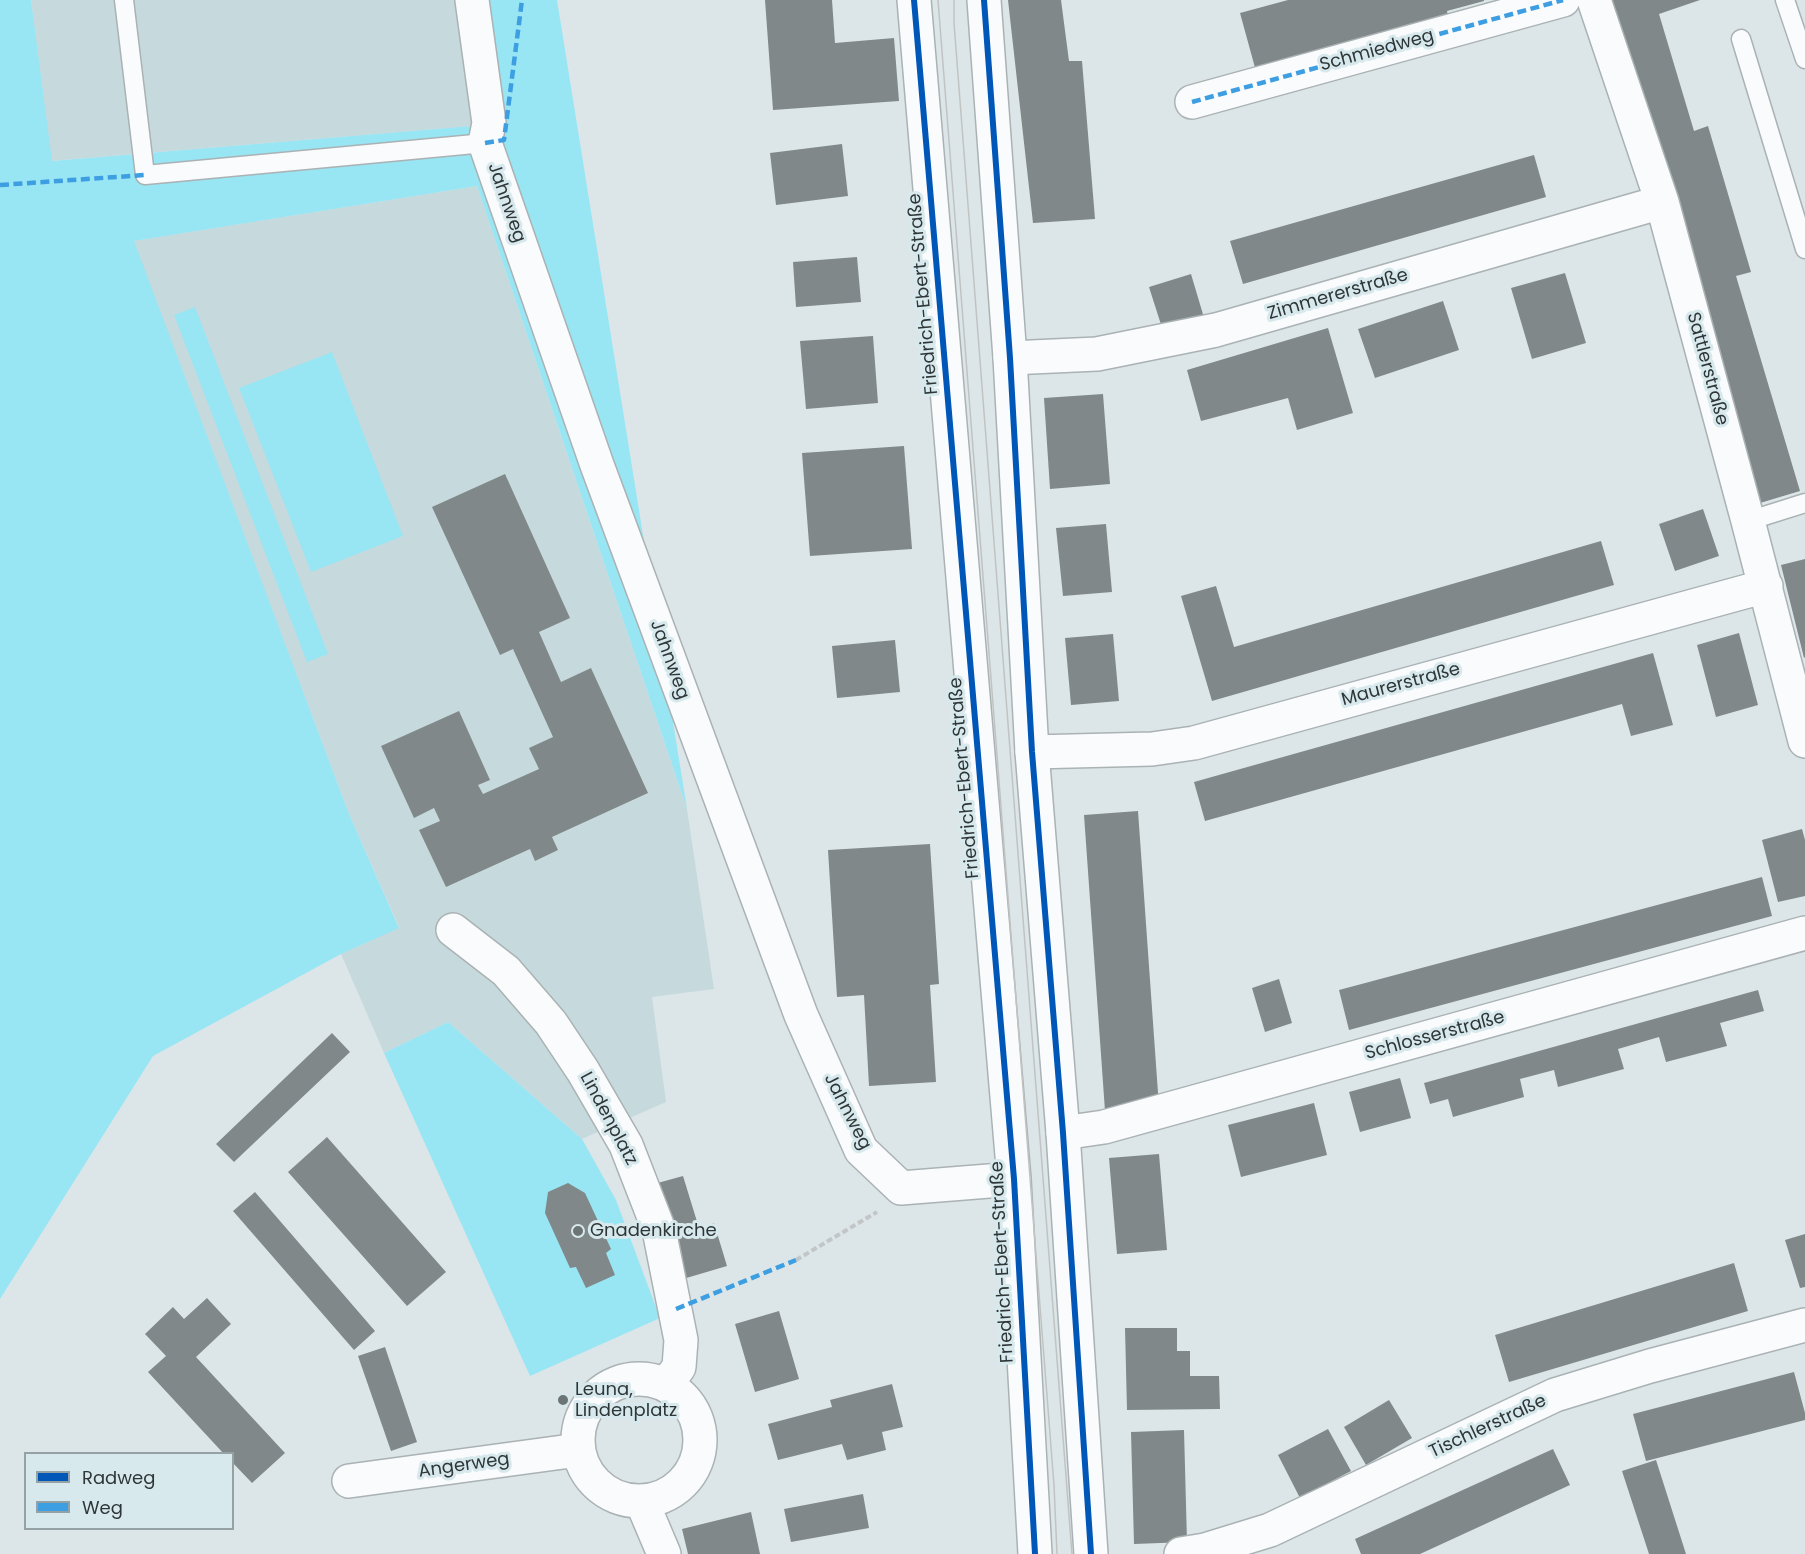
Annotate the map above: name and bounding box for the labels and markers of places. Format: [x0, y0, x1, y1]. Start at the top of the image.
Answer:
place label: Gnadenkirche [590, 1220, 717, 1242]
marker: Gnadenkirche [571, 1224, 585, 1238]
place label: Leuna, Lindenplatz [575, 1379, 677, 1422]
marker: Leuna, Lindenplatz [556, 1393, 570, 1407]

